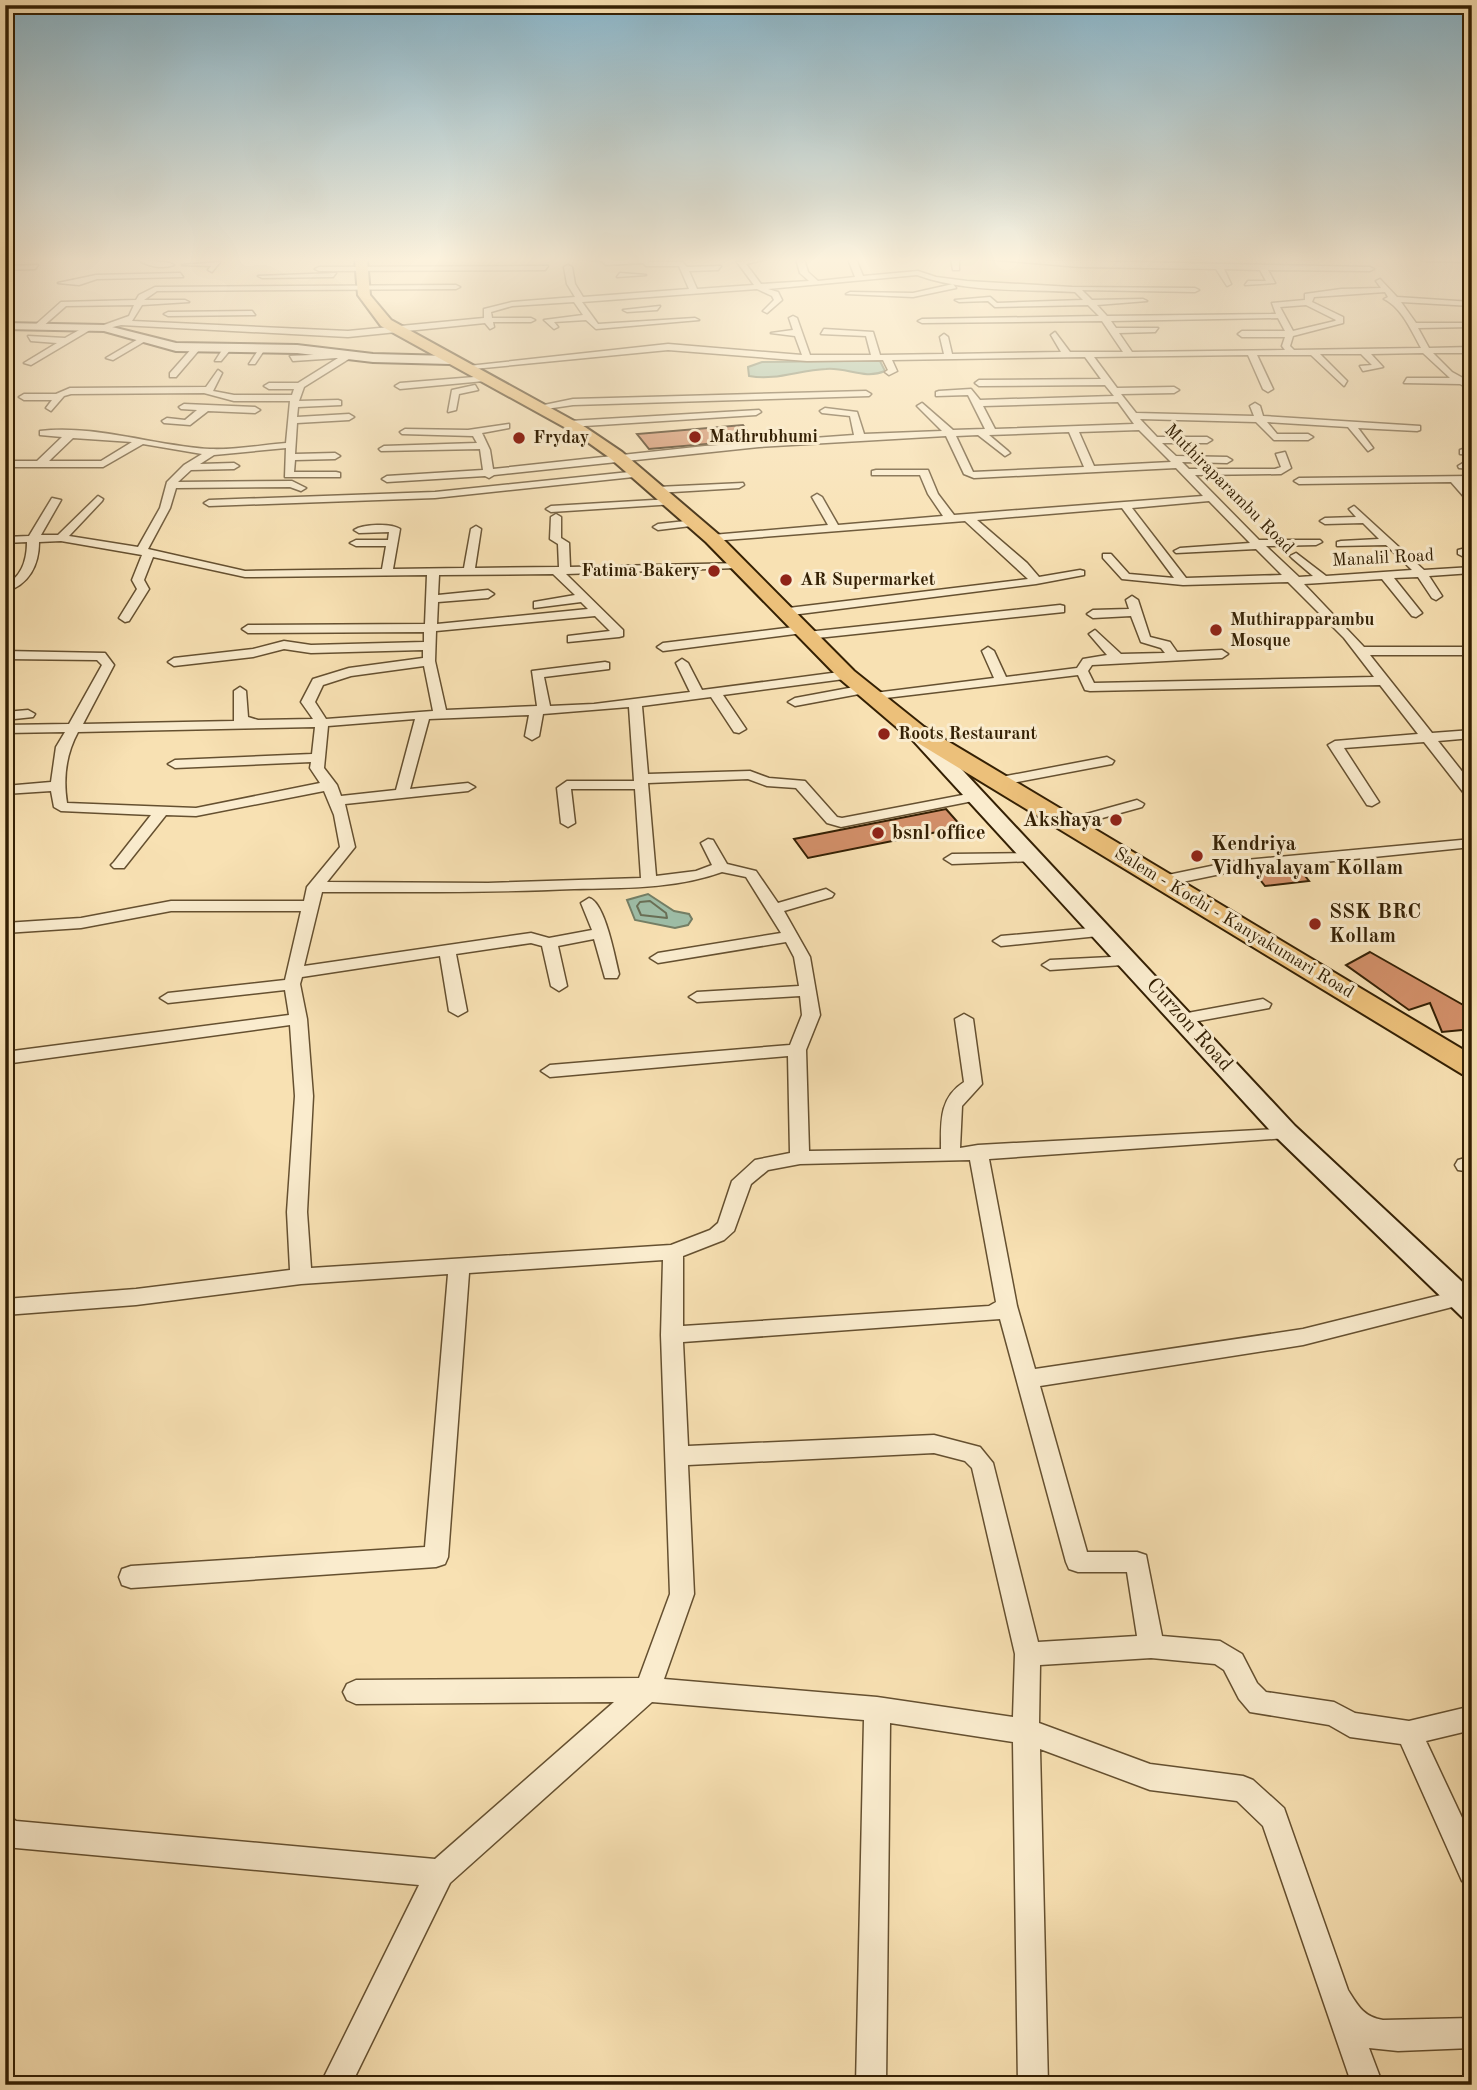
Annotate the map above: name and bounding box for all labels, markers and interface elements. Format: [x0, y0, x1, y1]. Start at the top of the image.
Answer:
street label: Muthiraparambu Road [1161, 421, 1297, 557]
place label: Mathrubhumi [709, 428, 818, 446]
place label: Fryday [533, 429, 589, 447]
marker: Mathrubhumi [687, 429, 703, 445]
marker: Fryday [511, 430, 527, 446]
street label: Manalil Road [1331, 546, 1435, 570]
place label: Fatima Bakery [581, 562, 700, 580]
marker: Fatima Bakery [706, 563, 722, 579]
place label: AR Supermarket [800, 571, 936, 589]
marker: AR Supermarket [778, 572, 794, 588]
place label: Muthirapparambu Mosque [1230, 611, 1374, 650]
marker: Muthirapparambu Mosque [1208, 622, 1224, 638]
place label: Roots Restaurant [898, 725, 1038, 743]
marker: Roots Restaurant [876, 726, 892, 742]
place label: Akshaya [1023, 810, 1102, 831]
marker: Akshaya [1108, 812, 1124, 828]
place label: bsnl office [892, 823, 986, 844]
marker: bsnl office [870, 825, 886, 841]
place label: Kendriya Vidhyalayam Kollam [1211, 834, 1403, 879]
street label: Salem - Kochi - Kanyakumari Road [1111, 844, 1357, 1002]
marker: Kendriya Vidhyalayam Kollam [1189, 848, 1205, 864]
place label: SSK BRC Kollam [1329, 902, 1421, 947]
marker: SSK BRC Kollam [1307, 916, 1323, 932]
street label: Curzon Road [1142, 974, 1236, 1076]

